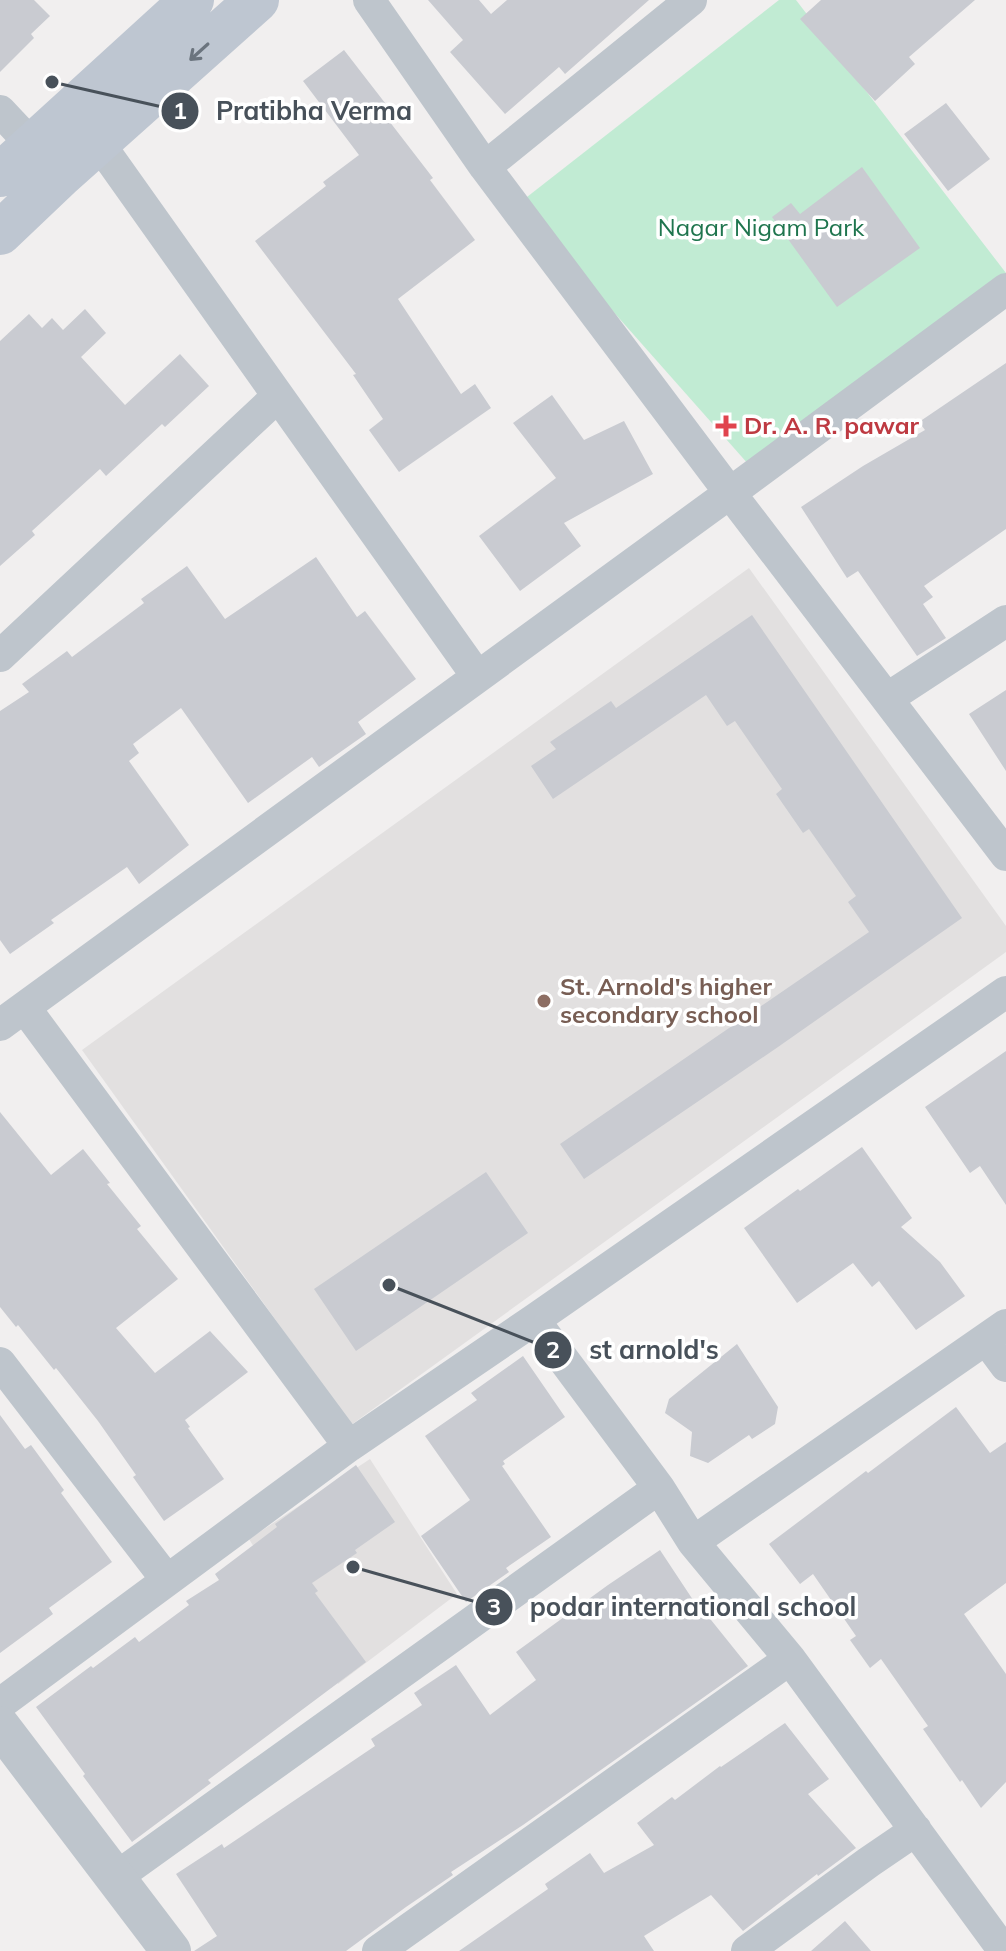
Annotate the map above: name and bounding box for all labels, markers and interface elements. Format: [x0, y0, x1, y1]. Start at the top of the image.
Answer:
one-way arrow [190, 43, 210, 61]
callout: Pratibha Verma [160, 86, 428, 136]
text: Pratibha Verma [216, 94, 412, 127]
text: 1 [173, 95, 187, 125]
park label: Nagar Nigam Park [658, 212, 865, 242]
place label: Dr. A. R. pawar [744, 410, 920, 440]
marker: Dr. A. R. pawar [715, 415, 737, 437]
place label: St. Arnold's higher secondary school [560, 971, 772, 1029]
marker: St. Arnold's higher secondary school [535, 992, 553, 1010]
callout: st arnold's [533, 1325, 735, 1375]
text: st arnold's [589, 1333, 719, 1366]
text: 2 [546, 1334, 560, 1364]
callout: podar international school [474, 1582, 872, 1632]
text: podar international school [530, 1590, 856, 1623]
text: 3 [487, 1591, 501, 1621]

